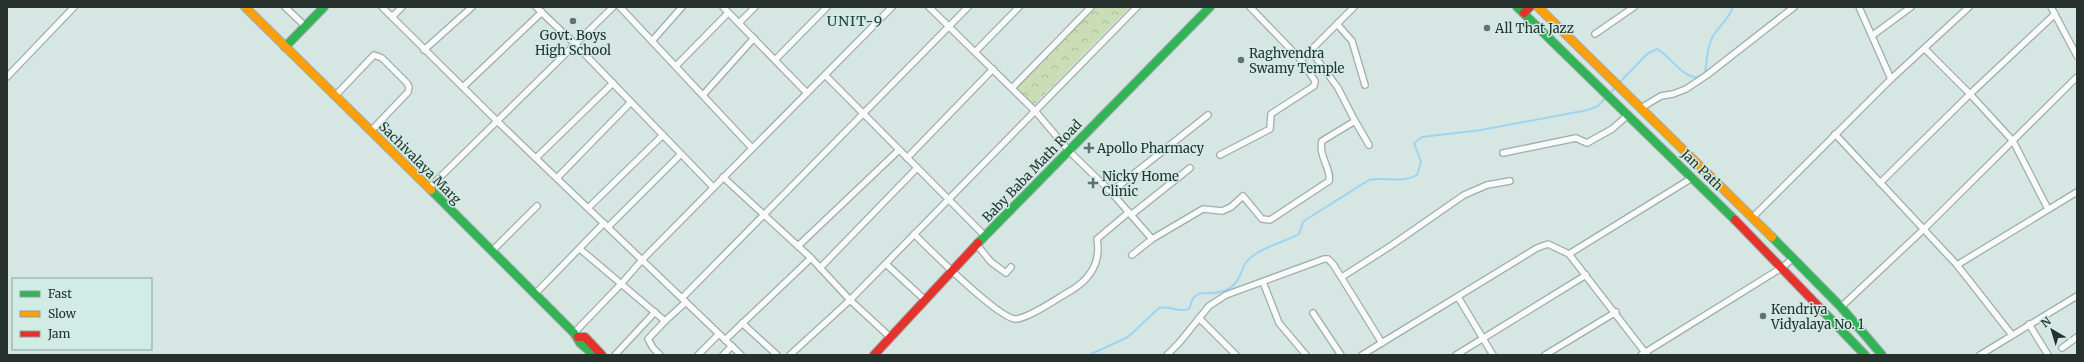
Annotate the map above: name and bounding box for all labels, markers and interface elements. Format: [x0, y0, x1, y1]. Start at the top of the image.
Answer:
district label: UNIT-9 [827, 12, 883, 30]
marker: Govt. Boys High School [568, 16, 578, 26]
place label: All That Jazz [1494, 20, 1574, 37]
marker: All That Jazz [1482, 23, 1492, 33]
place label: Govt. Boys High School [535, 27, 611, 59]
place label: Raghvendra Swamy Temple [1249, 45, 1345, 77]
marker: Raghvendra Swamy Temple [1236, 55, 1246, 65]
street label: Baby Baba Math Road [979, 116, 1086, 226]
street label: Sachivalaya Marg [375, 118, 465, 208]
place label: Apollo Pharmacy [1096, 140, 1205, 157]
marker: Apollo Pharmacy [1084, 143, 1094, 153]
street label: Jan Path [1677, 145, 1727, 194]
place label: Nicky Home Clinic [1102, 168, 1179, 200]
marker: Nicky Home Clinic [1087, 177, 1099, 189]
legend [12, 278, 152, 350]
text: Fast [48, 286, 72, 301]
place label: Kendriya Vidyalaya No. 1 [1770, 301, 1864, 333]
text: Slow [48, 306, 77, 321]
north arrow [2032, 310, 2072, 350]
marker: Kendriya Vidyalaya No. 1 [1758, 311, 1768, 321]
text: N [2038, 314, 2054, 330]
text: Jam [47, 326, 71, 341]

